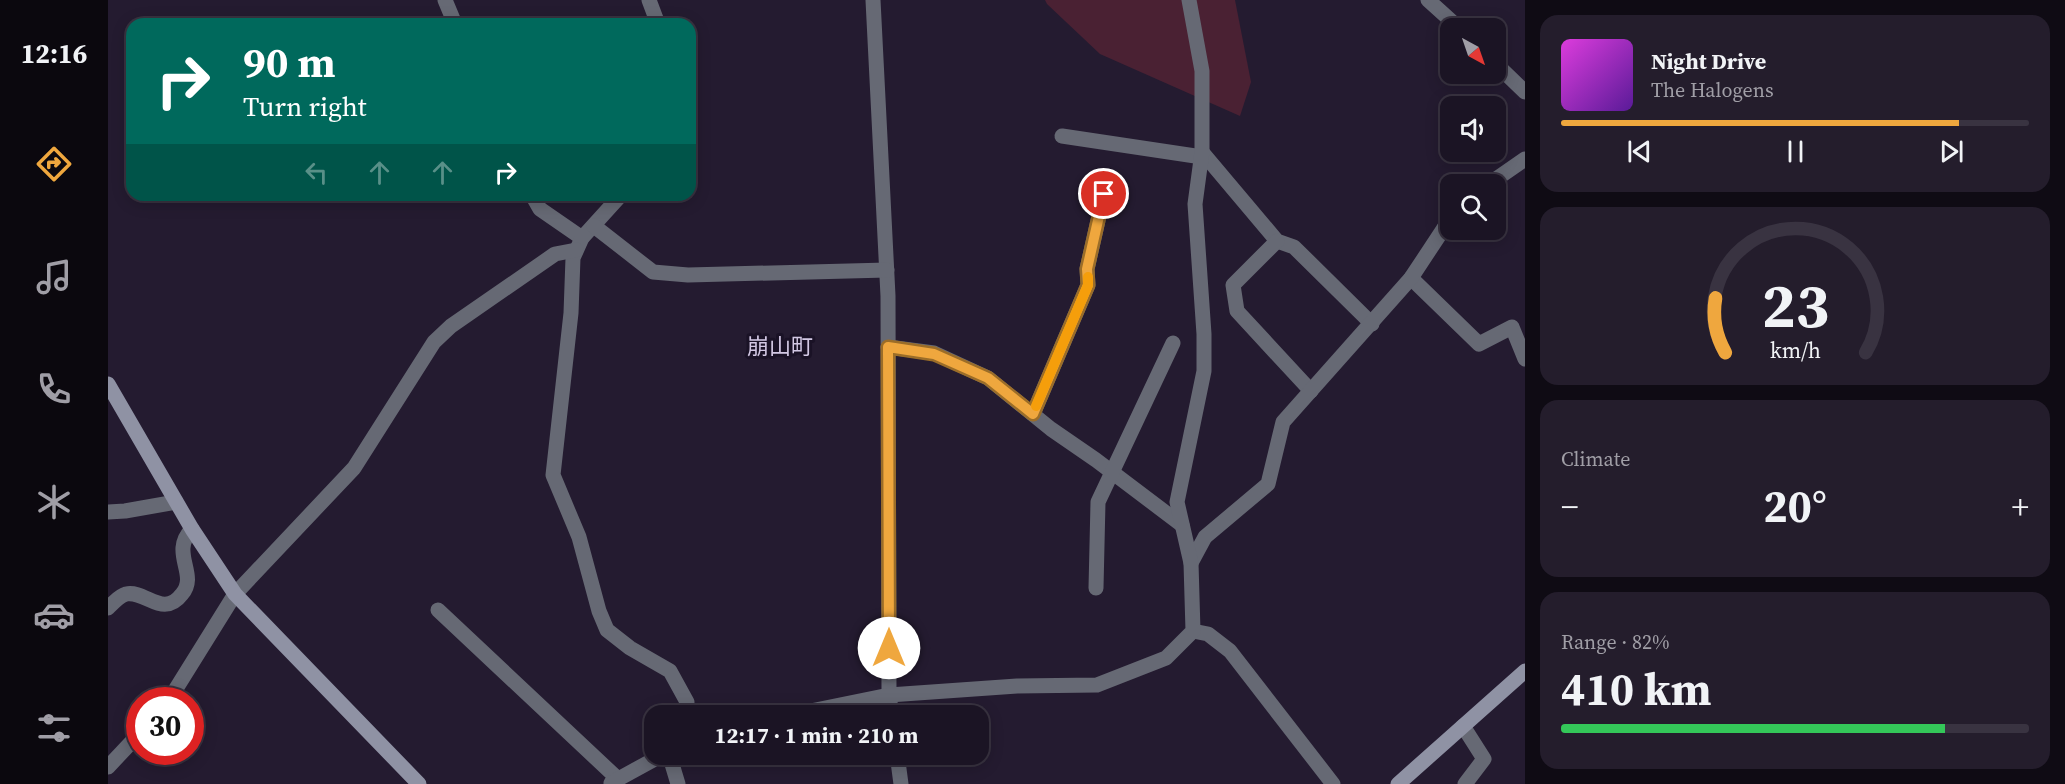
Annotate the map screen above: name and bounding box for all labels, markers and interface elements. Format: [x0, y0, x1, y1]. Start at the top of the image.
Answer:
north arrow [1440, 18, 1506, 84]
map controls [1440, 18, 1506, 240]
text: 90 m [243, 33, 336, 91]
text: 12:16 [21, 35, 87, 72]
icon: right [144, 42, 222, 120]
text: Night Drive [1651, 46, 1766, 76]
text: The Halogens [1651, 76, 1774, 104]
text: Turn right [243, 88, 367, 125]
button: sound [1440, 96, 1506, 162]
icon: previous [1623, 135, 1656, 168]
icon: pause [1779, 135, 1812, 168]
icon: next [1935, 135, 1968, 168]
icon: directions [33, 143, 75, 185]
icon: left [300, 156, 333, 189]
icon: ahead [363, 156, 396, 189]
icon: ahead [426, 156, 459, 189]
icon: right [489, 156, 522, 189]
pin [1078, 168, 1129, 219]
button: search [1440, 174, 1506, 240]
icon: arrive [1087, 177, 1120, 210]
icon: music [33, 256, 75, 298]
text: 23 [1761, 262, 1829, 348]
district label: 崩山町 [747, 331, 813, 361]
text: km/h [1769, 336, 1821, 365]
icon: phone [33, 368, 75, 410]
text: Climate [1561, 445, 1630, 473]
text: 20° [1763, 475, 1827, 537]
icon: climate [33, 481, 75, 523]
text: − [1561, 484, 1579, 529]
text: + [2011, 484, 2029, 529]
icon: car [33, 594, 75, 636]
position arrow [857, 616, 921, 680]
text: Range · 82% [1561, 628, 1670, 656]
text: 410 km [1561, 658, 1712, 720]
speed limit sign: 30 [126, 687, 204, 765]
icon: filters [33, 707, 75, 749]
text: 12:17 · 1 min · 210 m [715, 720, 918, 750]

